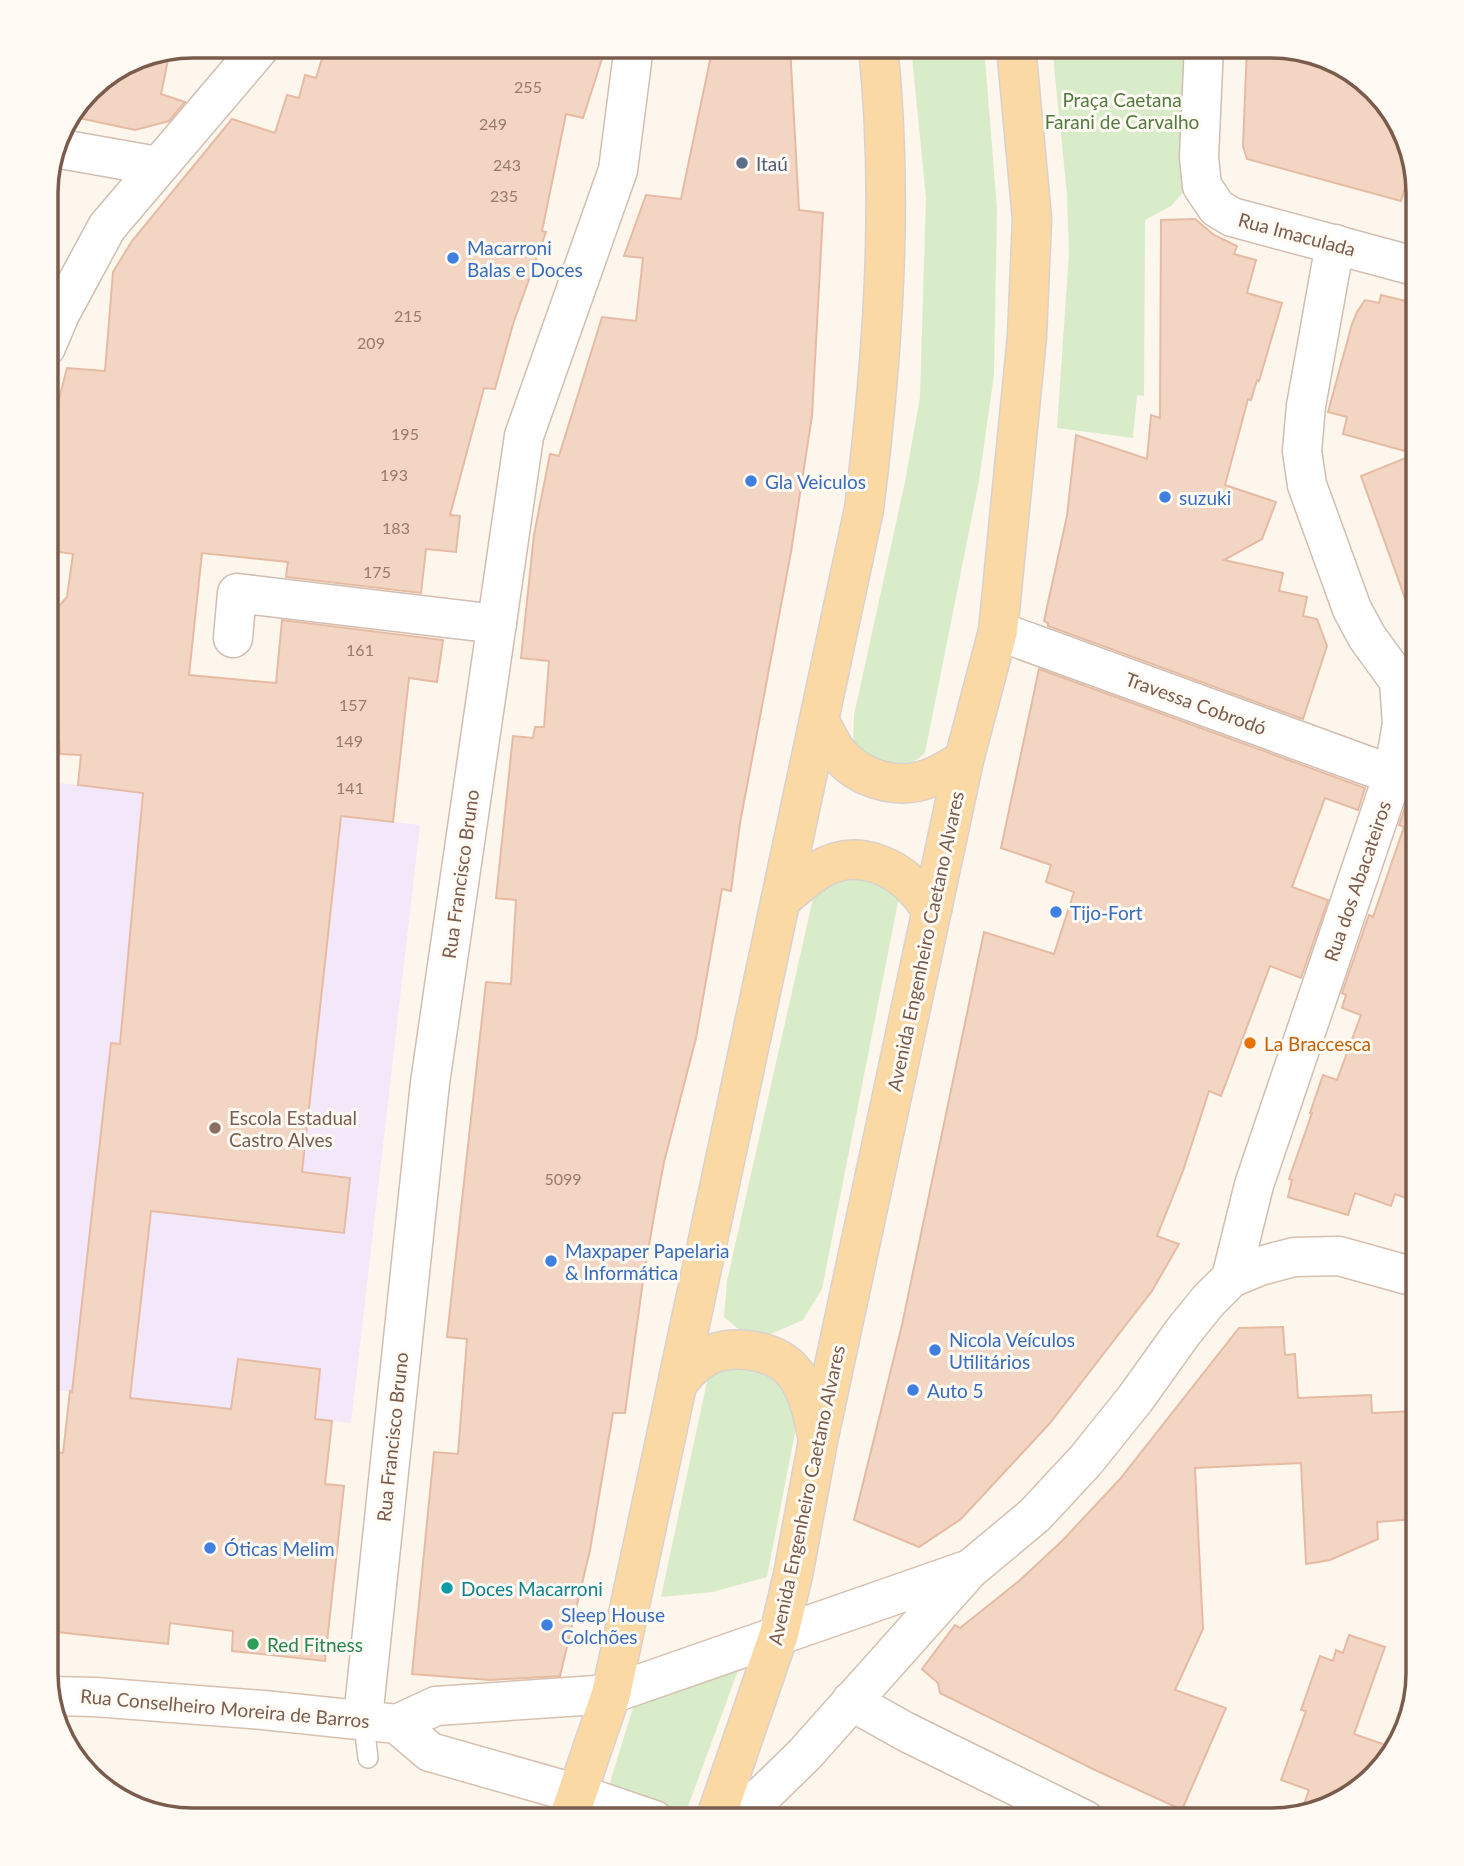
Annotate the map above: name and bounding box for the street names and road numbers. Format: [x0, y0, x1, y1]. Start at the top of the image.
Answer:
street label: Rua Imaculada [1236, 207, 1358, 261]
street label: Travessa Cobrodó [1122, 667, 1270, 739]
street label: Rua Francisco Bruno [437, 788, 483, 960]
street label: Avenida Engenheiro Caetano Alvares [882, 789, 968, 1093]
street label: Rua dos Abacateiros [1319, 798, 1395, 964]
street label: Avenida Engenheiro Caetano Alvares [763, 1343, 849, 1647]
street label: Rua Francisco Bruno [372, 1351, 412, 1523]
street label: Rua Conselheiro Moreira de Barros [79, 1684, 371, 1732]

